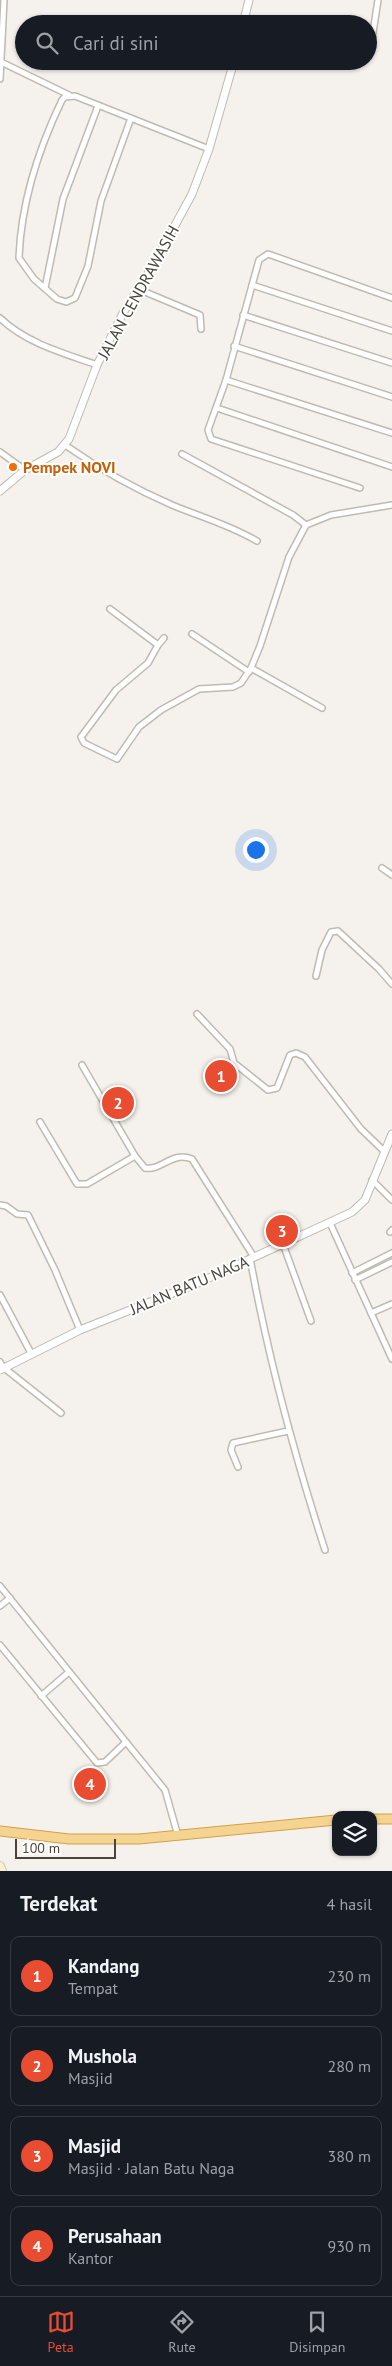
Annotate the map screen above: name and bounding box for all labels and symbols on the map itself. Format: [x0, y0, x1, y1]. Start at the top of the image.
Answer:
street label: JALAN CENDRAWASIH [92, 222, 183, 363]
place label: Pempek NOVI [23, 457, 116, 477]
marker: Pempek NOVI [7, 461, 19, 473]
your location [243, 837, 269, 863]
pin: 1 [205, 1057, 237, 1095]
pin: 2 [102, 1084, 134, 1122]
pin: 3 [266, 1212, 298, 1250]
street label: JALAN BATU NAGA [126, 1251, 252, 1319]
pin: 4 [74, 1765, 106, 1803]
scale bar [15, 1836, 116, 1859]

